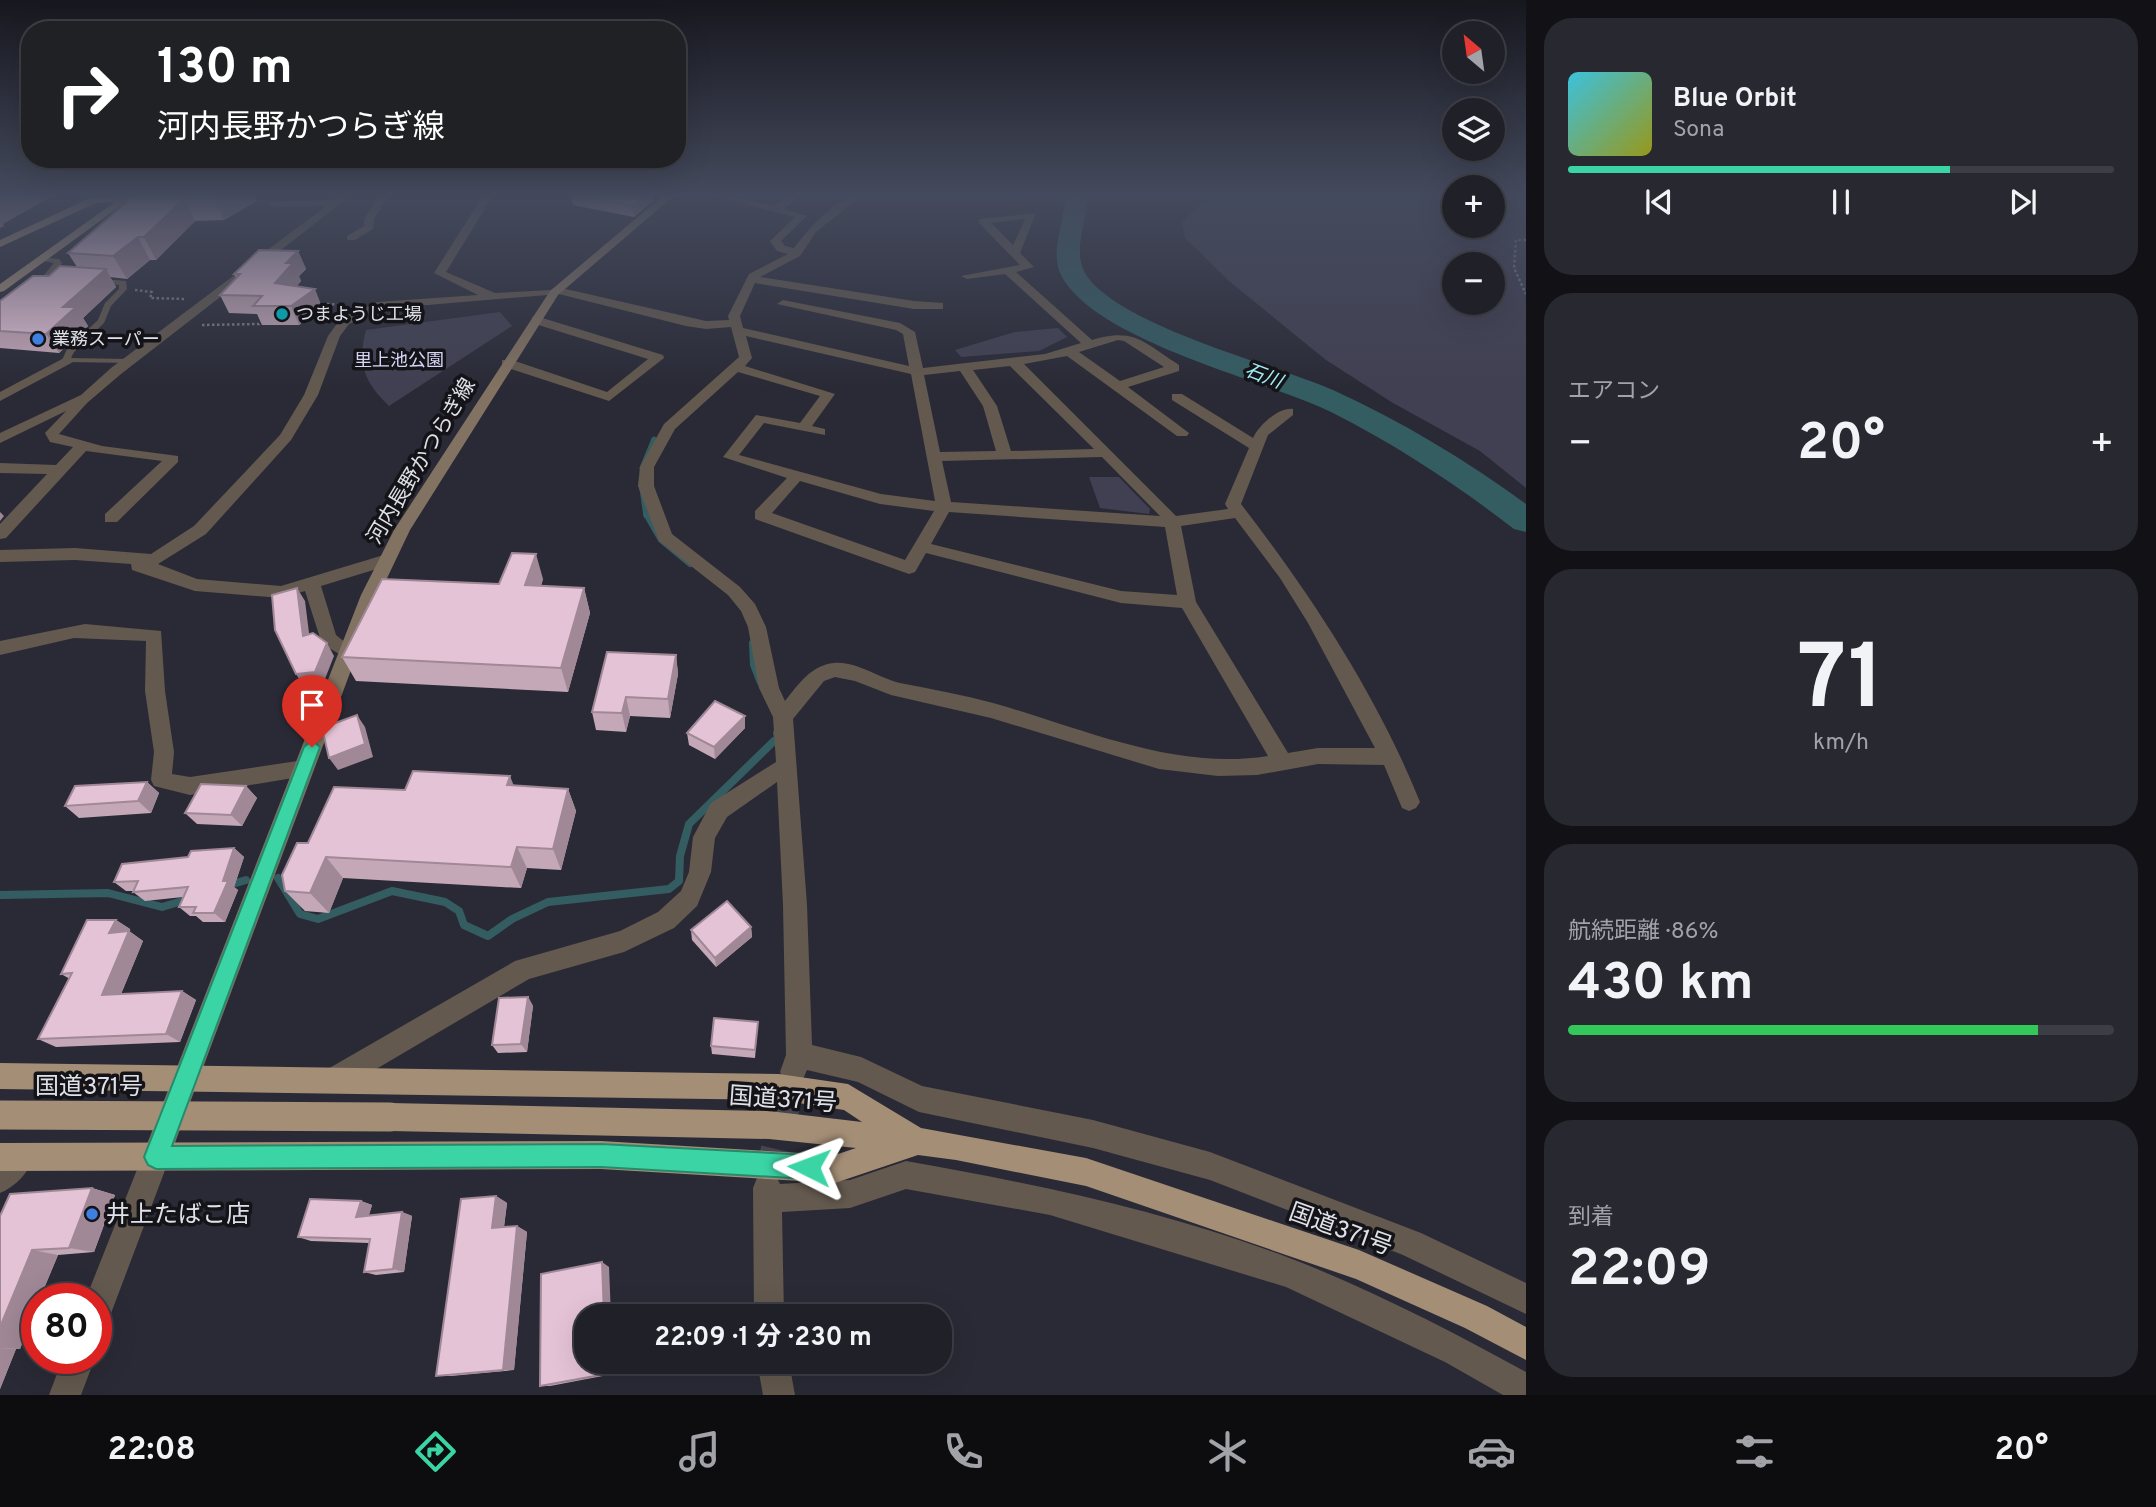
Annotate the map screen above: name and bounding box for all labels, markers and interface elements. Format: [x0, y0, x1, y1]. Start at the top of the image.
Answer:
north arrow [1442, 21, 1505, 84]
map controls [1442, 21, 1505, 315]
text: 130 m [157, 39, 293, 101]
icon: right [42, 49, 133, 140]
text: Blue Orbit [1673, 83, 1797, 116]
button: layers [1442, 98, 1505, 161]
text: 河内長野かつらぎ線 [157, 109, 445, 149]
text: Sona [1673, 116, 1724, 145]
button: + [1442, 175, 1505, 238]
icon: previous [1640, 183, 1678, 221]
icon: pause [1822, 183, 1860, 221]
icon: next [2004, 183, 2042, 221]
button: − [1442, 252, 1505, 315]
place label: つまようじ工場 [296, 304, 422, 327]
marker: つまようじ工場 [274, 306, 290, 322]
place label: 業務スーパー [52, 329, 160, 352]
marker: 業務スーパー [30, 331, 46, 347]
park label: 里上池公園 [354, 350, 444, 373]
water label: 石川 [1241, 359, 1287, 396]
street label: 河内長野かつらぎ線 [362, 374, 483, 550]
text: エアコン [1568, 378, 1660, 407]
text: 20° [1797, 412, 1885, 478]
text: − [1568, 421, 1593, 470]
text: + [2089, 421, 2114, 470]
text: 71 [1798, 626, 1884, 741]
pin [282, 675, 342, 747]
icon: arrive [293, 686, 331, 724]
text: km/h [1813, 729, 1869, 758]
text: 航続距離 · 86% [1568, 918, 1719, 947]
text: 430 km [1568, 952, 1754, 1018]
street label: 国道371号 [35, 1073, 143, 1103]
street label: 国道371号 [728, 1082, 838, 1120]
position arrow [772, 1130, 846, 1204]
street label: 国道371号 [1284, 1198, 1396, 1263]
place label: 井上たばこ店 [106, 1201, 250, 1231]
text: 到着 [1568, 1204, 1614, 1233]
marker: 井上たばこ店 [84, 1206, 100, 1222]
text: 22:09 [1568, 1238, 1710, 1304]
speed limit sign: 80 [21, 1283, 112, 1374]
text: 22:09 · 1 分 · 230 m [654, 1322, 872, 1355]
icon: directions [411, 1427, 460, 1476]
icon: music [675, 1427, 724, 1476]
icon: phone [939, 1427, 988, 1476]
icon: climate [1203, 1427, 1252, 1476]
icon: car [1467, 1427, 1516, 1476]
icon: filters [1730, 1427, 1779, 1476]
text: 22:08 [107, 1431, 196, 1471]
text: 20° [1994, 1431, 2048, 1471]

